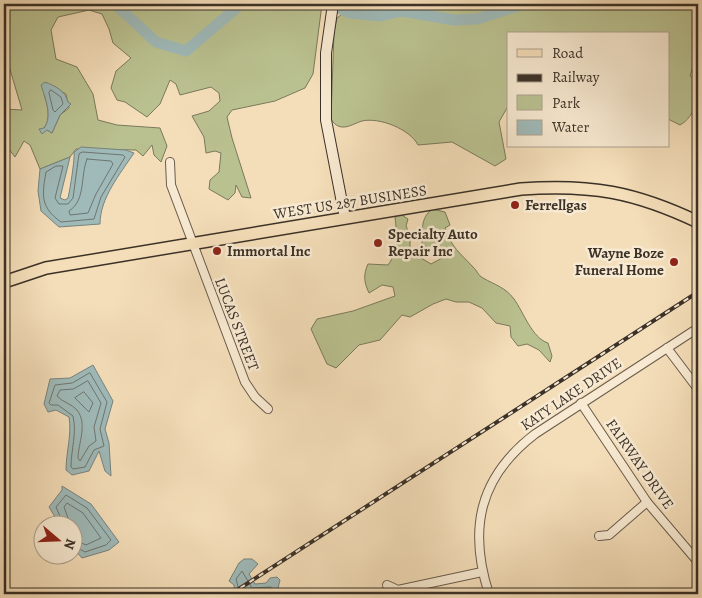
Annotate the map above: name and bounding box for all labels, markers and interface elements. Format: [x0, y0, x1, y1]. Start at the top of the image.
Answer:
legend [507, 32, 670, 148]
text: Road [552, 43, 584, 63]
text: Railway [552, 67, 600, 87]
text: Park [552, 93, 581, 113]
text: Water [551, 117, 589, 137]
street label: WEST US 287 BUSINESS [271, 180, 428, 224]
place label: Ferrellgas [525, 195, 587, 215]
marker: Ferrellgas [509, 199, 521, 211]
place label: Specialty Auto Repair Inc [388, 224, 478, 261]
marker: Specialty Auto Repair Inc [372, 237, 384, 249]
place label: Immortal Inc [227, 241, 311, 261]
place label: Wayne Boze Funeral Home [575, 243, 664, 280]
marker: Immortal Inc [211, 245, 223, 257]
marker: Wayne Boze Funeral Home [668, 256, 680, 268]
street label: LUCAS STREET [210, 275, 264, 374]
street label: KATY LAKE DRIVE [517, 353, 625, 435]
street label: FAIRWAY DRIVE [601, 415, 679, 513]
north arrow [32, 516, 82, 566]
text: N [59, 536, 80, 552]

